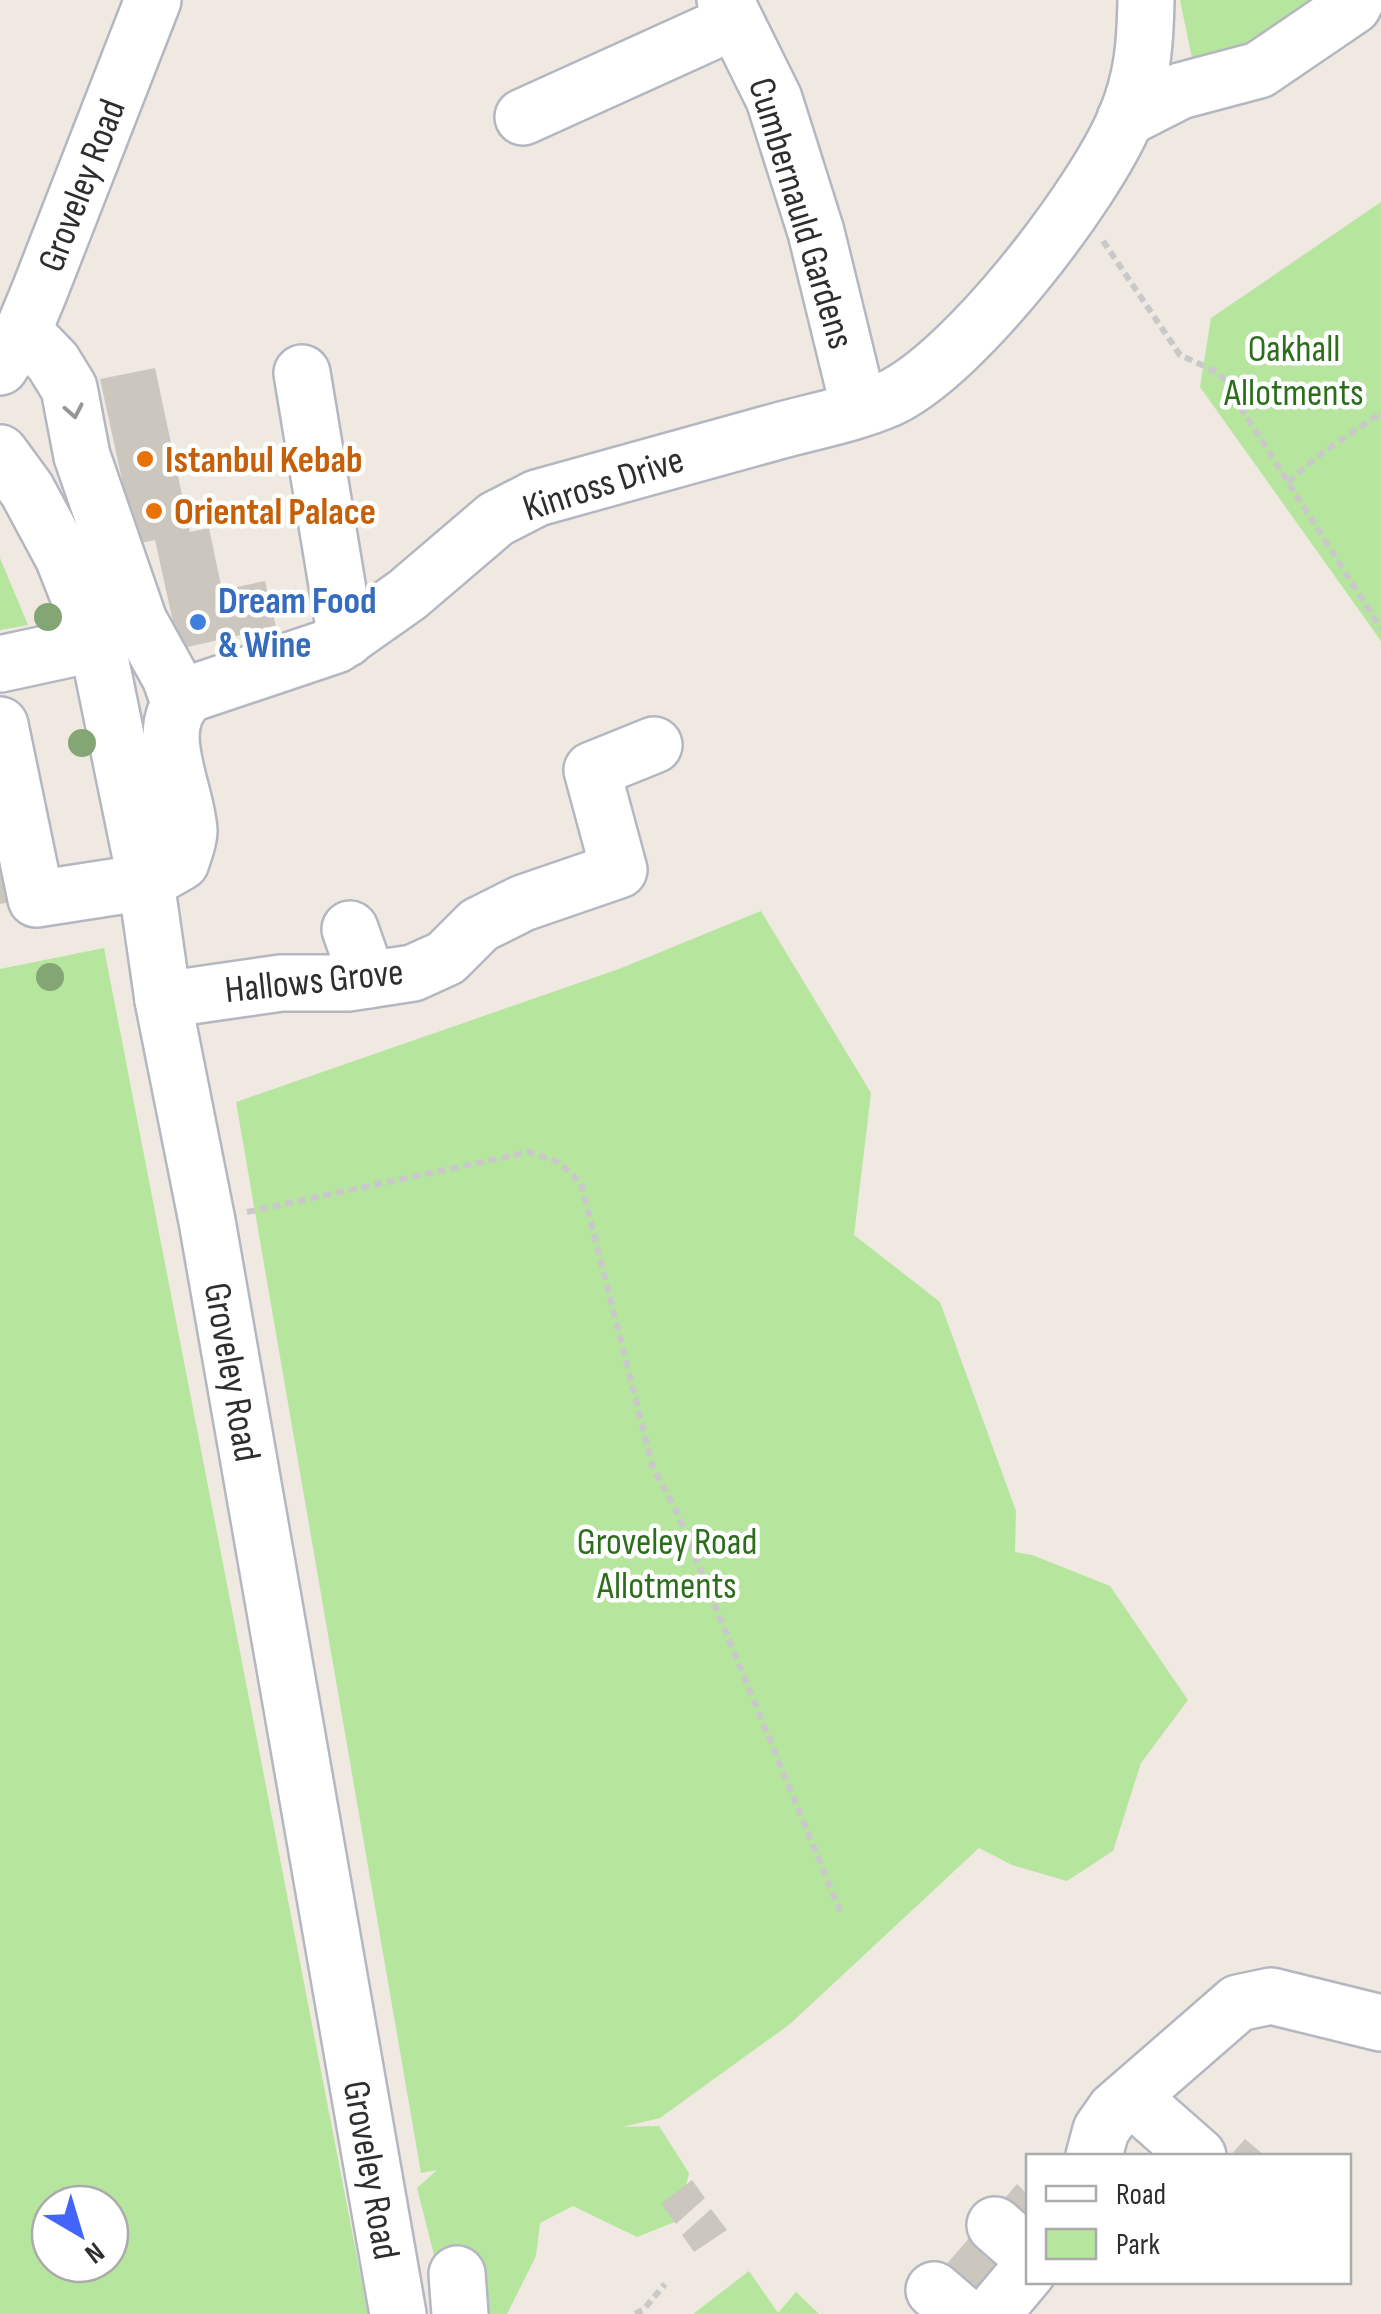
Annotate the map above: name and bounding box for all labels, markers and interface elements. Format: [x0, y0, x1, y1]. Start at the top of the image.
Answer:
street label: Cumbernauld Gardens [738, 73, 863, 354]
street label: Groveley Road [29, 93, 136, 278]
park label: Oakhall Allotments [1223, 327, 1364, 416]
one-way arrow [62, 402, 83, 419]
street label: Kinross Drive [518, 437, 689, 531]
place label: Istanbul Kebab [165, 438, 362, 483]
marker: Istanbul Kebab [134, 448, 156, 470]
place label: Oriental Palace [174, 490, 376, 535]
marker: Oriental Palace [143, 500, 165, 522]
place label: Dream Food & Wine [218, 579, 377, 668]
marker: Dream Food & Wine [187, 611, 209, 633]
street label: Hallows Grove [223, 950, 406, 1013]
street label: Groveley Road [194, 1279, 269, 1465]
park label: Groveley Road Allotments [577, 1520, 757, 1609]
street label: Groveley Road [333, 2077, 408, 2263]
legend [1026, 2154, 1351, 2284]
text: Road [1116, 2177, 1166, 2213]
north arrow [30, 2184, 130, 2284]
text: Park [1116, 2227, 1160, 2263]
text: N [78, 2235, 111, 2270]

